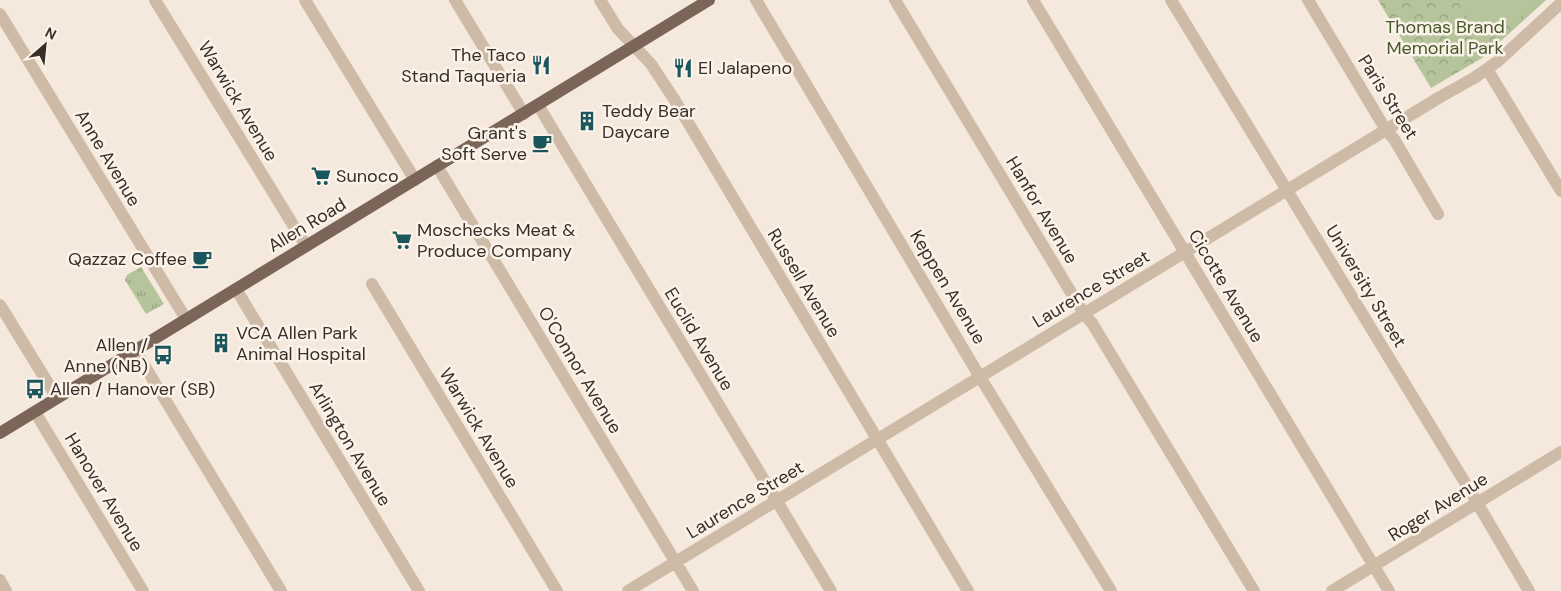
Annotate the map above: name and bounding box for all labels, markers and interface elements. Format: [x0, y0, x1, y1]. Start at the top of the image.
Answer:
park label: Thomas Brand Memorial Park [1385, 15, 1505, 60]
north arrow [20, 20, 70, 70]
text: N [42, 23, 60, 44]
street label: Warwick Avenue [193, 36, 283, 166]
place label: The Taco Stand Taqueria [401, 43, 526, 88]
street label: Paris Street [1352, 50, 1424, 144]
restaurant icon: The Taco Stand Taqueria [530, 54, 552, 76]
place label: El Jalapeno [698, 56, 792, 80]
restaurant icon: El Jalapeno [672, 57, 694, 79]
place label: Teddy Bear Daycare [602, 99, 696, 144]
street label: Anne Avenue [70, 105, 146, 211]
building icon: Teddy Bear Daycare [576, 110, 598, 132]
place label: Grant's Soft Serve [441, 121, 527, 166]
cafe icon: Grant's Soft Serve [531, 132, 553, 154]
street label: Hanfor Avenue [1000, 152, 1084, 268]
place label: Sunoco [336, 164, 399, 188]
supermarket icon: Sunoco [310, 165, 332, 187]
street label: Allen Road [263, 192, 351, 258]
place label: Moschecks Meat & Produce Company [417, 218, 575, 263]
street label: University Street [1320, 220, 1412, 352]
street label: Russell Avenue [762, 224, 846, 342]
street label: Keppen Avenue [904, 225, 992, 349]
street label: Cicotte Avenue [1183, 225, 1269, 347]
supermarket icon: Moschecks Meat & Produce Company [391, 229, 413, 251]
street label: Laurence Street [1028, 245, 1154, 333]
place label: Qazzaz Coffee [68, 247, 187, 271]
cafe icon: Qazzaz Coffee [191, 248, 213, 270]
street label: Euclid Avenue [659, 283, 739, 395]
street label: O'Connor Avenue [533, 302, 627, 438]
place label: VCA Allen Park Animal Hospital [236, 321, 366, 366]
building icon: VCA Allen Park Animal Hospital [210, 332, 232, 354]
place label: Allen / Anne (NB) [64, 333, 148, 378]
bus stop icon: Allen / Anne (NB) [152, 344, 174, 366]
street label: Warwick Avenue [434, 363, 524, 493]
place label: Allen / Hanover (SB) [50, 377, 215, 401]
street label: Arlington Avenue [303, 377, 397, 511]
bus stop icon: Allen / Hanover (SB) [24, 378, 46, 400]
street label: Hanover Avenue [59, 428, 149, 556]
street label: Laurence Street [682, 456, 808, 544]
street label: Roger Avenue [1384, 467, 1492, 547]

